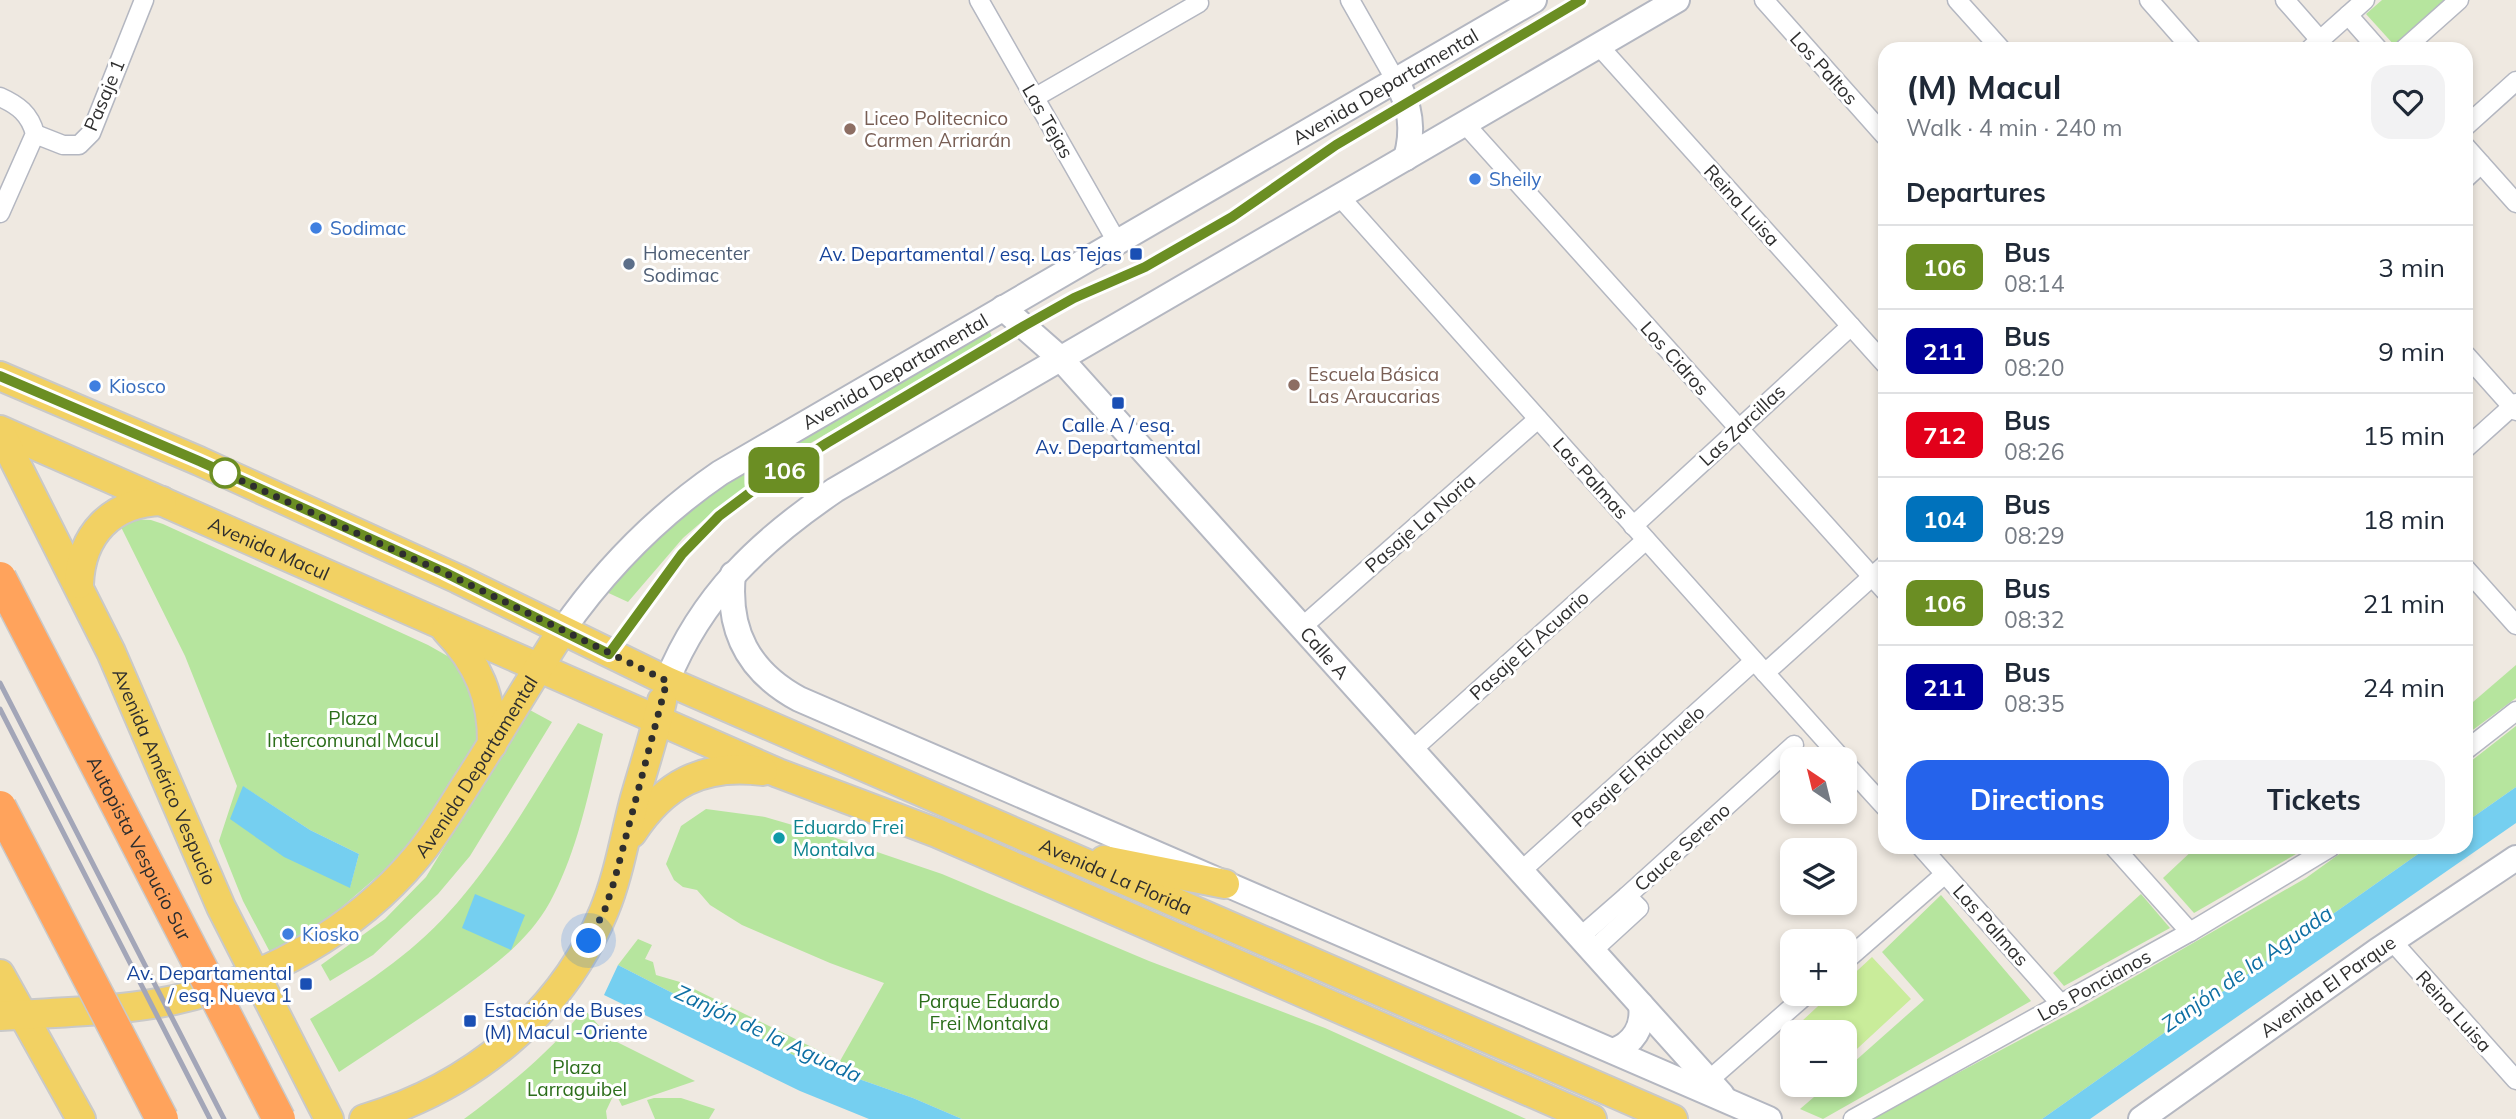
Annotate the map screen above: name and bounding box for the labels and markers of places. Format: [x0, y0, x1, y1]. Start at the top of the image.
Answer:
place label: Liceo Politecnico Carmen Arriarán [864, 106, 1011, 152]
marker: Liceo Politecnico Carmen Arriarán [842, 121, 858, 137]
place label: Sheily [1489, 167, 1541, 191]
marker: Sheily [1467, 171, 1483, 187]
place label: Sodimac [330, 216, 406, 240]
marker: Sodimac [308, 220, 324, 236]
place label: Homecenter Sodimac [643, 241, 750, 287]
place label: Av. Departamental / esq. Las Tejas [819, 242, 1122, 266]
marker: Av. Departamental / esq. Las Tejas [1128, 246, 1144, 262]
marker: Homecenter Sodimac [621, 256, 637, 272]
place label: Escuela Básica Las Araucarias [1308, 362, 1440, 408]
place label: Kiosco [109, 374, 166, 398]
marker: Escuela Básica Las Araucarias [1286, 377, 1302, 393]
marker: Kiosco [87, 378, 103, 394]
marker: Calle A / esq. Av. Departamental [1110, 395, 1126, 411]
place label: Calle A / esq. Av. Departamental [1035, 413, 1201, 459]
unlabelled marker [210, 458, 240, 488]
place label: Eduardo Frei Montalva [793, 815, 904, 861]
marker: Eduardo Frei Montalva [771, 830, 787, 846]
place label: Kiosko [302, 922, 359, 946]
marker: Kiosko [280, 926, 296, 942]
place label: Av. Departamental / esq. Nueva 1 [127, 961, 292, 1007]
marker: Av. Departamental / esq. Nueva 1 [298, 976, 314, 992]
place label: Estación de Buses (M) Macul -Oriente [484, 998, 647, 1044]
marker: Estación de Buses (M) Macul -Oriente [462, 1013, 478, 1029]

